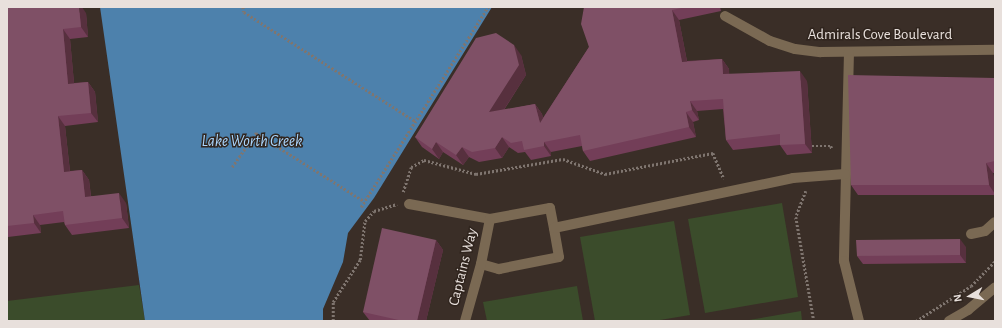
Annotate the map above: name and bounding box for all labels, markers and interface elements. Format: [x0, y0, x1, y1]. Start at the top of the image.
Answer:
street label: Admirals Cove Boulevard [808, 26, 952, 44]
water label: Lake Worth Creek [202, 131, 302, 151]
street label: Captains Way [445, 226, 481, 308]
north arrow [950, 276, 990, 316]
text: N [952, 293, 964, 303]

